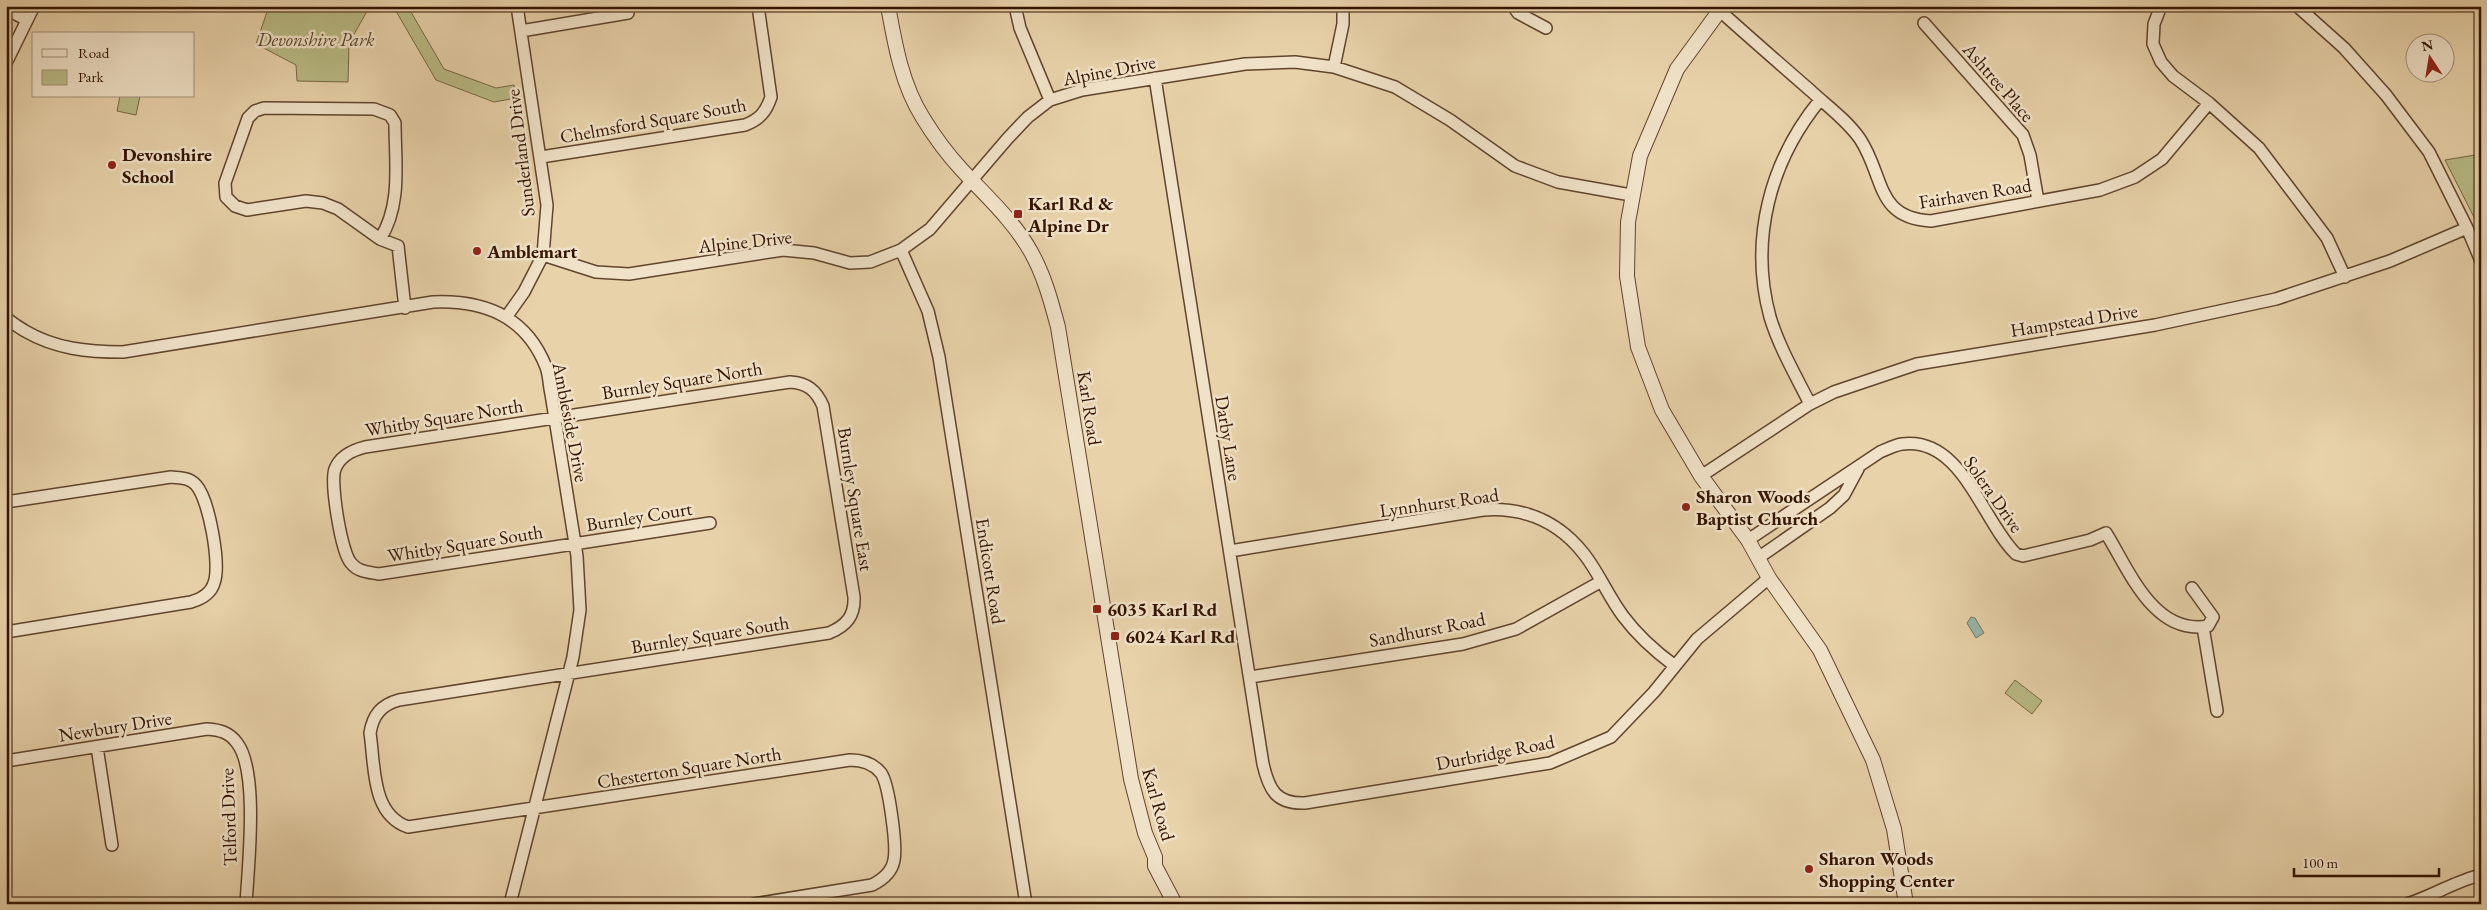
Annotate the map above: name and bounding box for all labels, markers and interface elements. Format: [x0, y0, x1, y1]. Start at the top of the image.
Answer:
park label: Devonshire Park [256, 27, 375, 52]
legend [32, 32, 195, 98]
north arrow [2404, 32, 2454, 82]
text: N [2420, 35, 2435, 55]
street label: Ashtree Place [1957, 37, 2040, 127]
text: Road [78, 43, 110, 62]
street label: Alpine Drive [1060, 49, 1158, 92]
text: Park [78, 67, 105, 86]
street label: Sunderland Drive [500, 88, 541, 218]
street label: Chelmsford Square South [558, 92, 748, 149]
place label: Devonshire School [122, 142, 212, 189]
marker: Devonshire School [106, 159, 118, 171]
street label: Fairhaven Road [1917, 172, 2034, 215]
place label: Karl Rd & Alpine Dr [1027, 191, 1114, 238]
marker: Karl Rd & Alpine Dr [1012, 208, 1024, 220]
street label: Alpine Drive [696, 224, 793, 259]
place label: Amblemart [486, 239, 577, 264]
marker: Amblemart [471, 245, 483, 257]
street label: Hampstead Drive [2009, 298, 2140, 343]
street label: Burnley Square North [600, 355, 764, 406]
street label: Ambleside Drive [546, 359, 594, 484]
street label: Karl Road [1071, 369, 1108, 447]
street label: Whitby Square North [363, 393, 525, 442]
street label: Darby Lane [1209, 394, 1248, 482]
street label: Burnley Square East [832, 425, 879, 573]
street label: Solera Drive [1958, 451, 2029, 538]
street label: Lynnhurst Road [1378, 482, 1501, 523]
place label: Sharon Woods Baptist Church [1696, 484, 1819, 531]
street label: Burnley Court [584, 496, 694, 537]
marker: Sharon Woods Baptist Church [1680, 501, 1692, 513]
street label: Endicott Road [970, 516, 1011, 626]
street label: Whitby Square South [386, 519, 545, 568]
place label: 6035 Karl Rd [1107, 597, 1218, 622]
marker: 6035 Karl Rd [1091, 603, 1103, 615]
street label: Sandhurst Road [1367, 606, 1488, 653]
street label: Burnley Square South [629, 610, 791, 659]
place label: 6024 Karl Rd [1125, 624, 1236, 649]
marker: 6024 Karl Rd [1109, 630, 1121, 642]
street label: Newbury Drive [57, 705, 173, 748]
street label: Durbridge Road [1434, 729, 1557, 776]
street label: Chesterton Square North [595, 741, 783, 794]
street label: Karl Road [1136, 765, 1181, 844]
street label: Telford Drive [214, 768, 243, 866]
scale bar [2294, 845, 2440, 877]
place label: Sharon Woods Shopping Center [1819, 846, 1955, 893]
text: 100 m [2302, 853, 2339, 872]
marker: Sharon Woods Shopping Center [1803, 863, 1815, 875]

